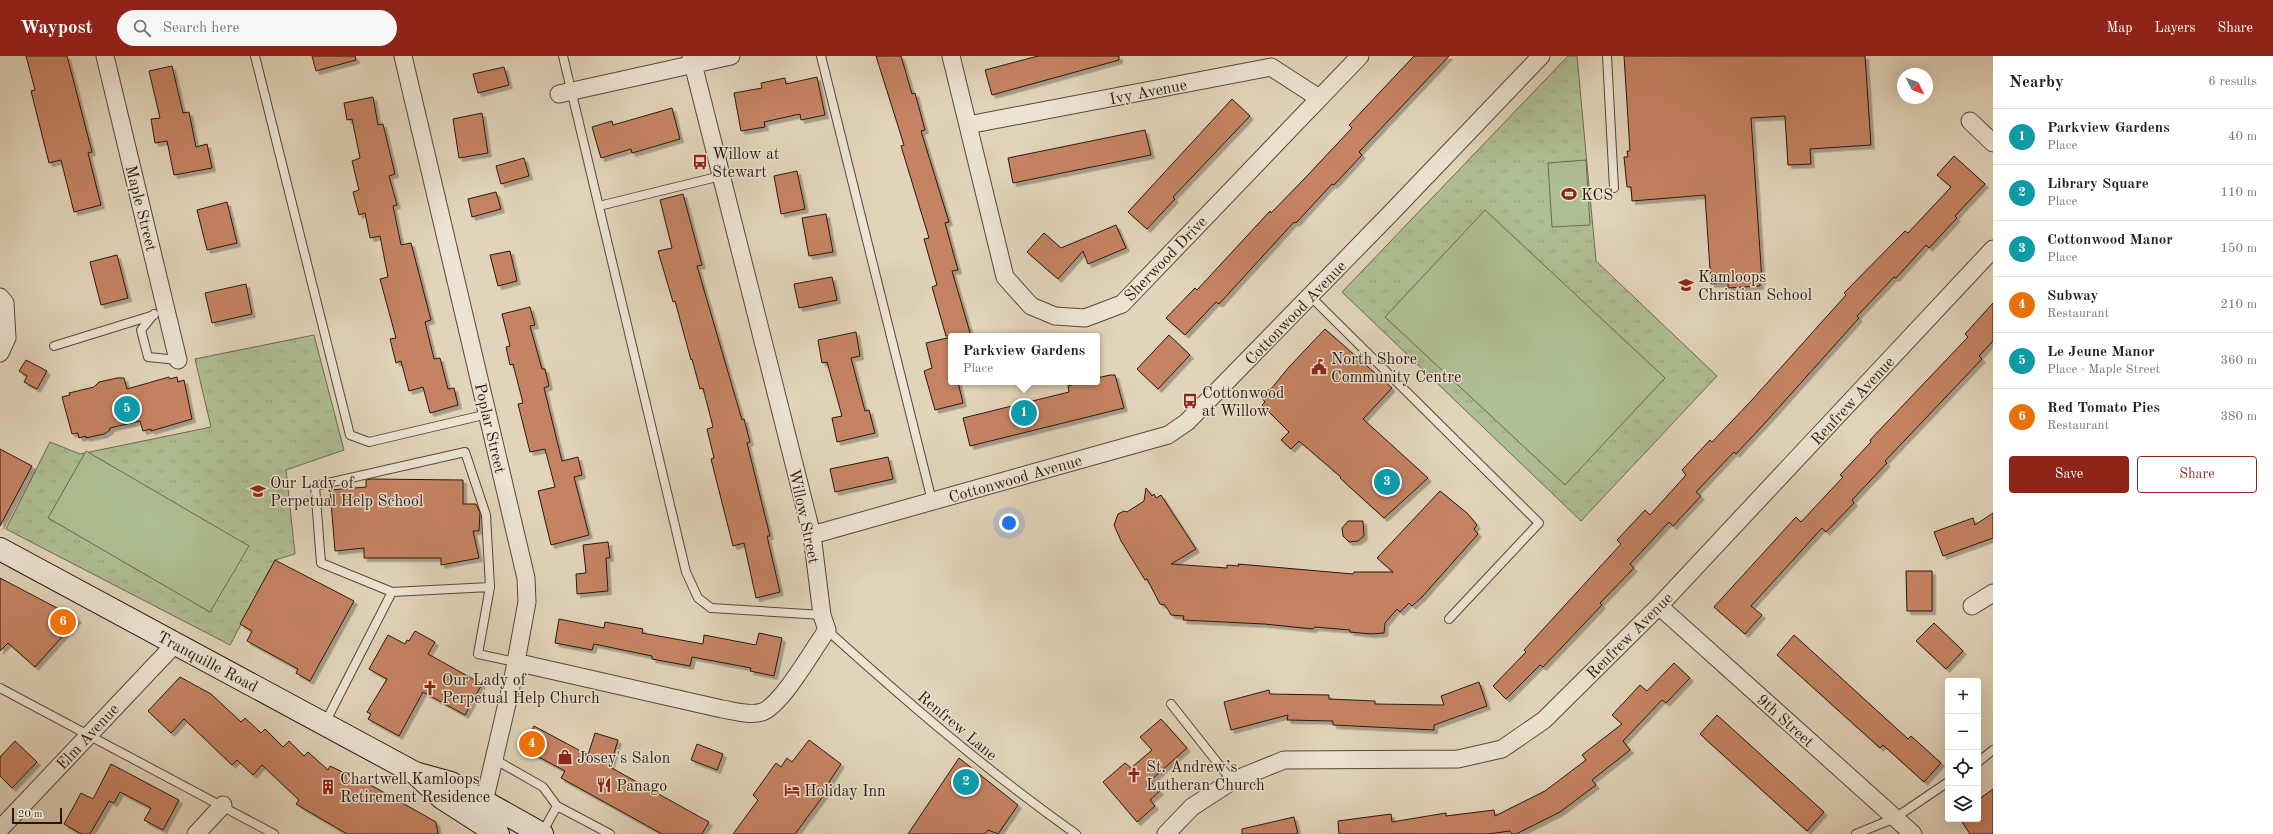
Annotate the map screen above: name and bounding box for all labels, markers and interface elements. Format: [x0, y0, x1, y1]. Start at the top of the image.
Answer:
search box [117, 10, 397, 46]
icon: search [131, 17, 153, 39]
text: Waypost [20, 19, 93, 38]
text: Search here [163, 21, 239, 36]
text: Map [2107, 21, 2133, 35]
text: Layers [2155, 21, 2196, 35]
text: Share [2218, 21, 2253, 35]
north arrow [1897, 68, 1933, 104]
text: Nearby [2009, 74, 2064, 91]
text: 6 results [2208, 75, 2257, 88]
street label: Ivy Avenue [1108, 78, 1188, 108]
text: Parkview Gardens [2047, 121, 2170, 136]
text: 1 [2018, 130, 2026, 143]
text: 40 m [2228, 130, 2257, 143]
text: Place [2047, 139, 2077, 152]
place label: Willow at Stewart [712, 147, 780, 181]
bus stop icon: Willow at Stewart [691, 153, 709, 171]
street label: Maple Street [122, 164, 159, 254]
text: Library Square [2047, 177, 2149, 192]
sports icon: KCS [1560, 185, 1578, 203]
text: 2 [2018, 186, 2026, 199]
text: 110 m [2220, 186, 2257, 199]
place label: KCS [1581, 188, 1613, 204]
text: Place [2047, 195, 2077, 208]
street label: Sherwood Drive [1122, 214, 1211, 305]
text: Cottonwood Manor [2047, 233, 2173, 248]
text: 3 [2018, 242, 2026, 255]
text: 150 m [2220, 242, 2257, 255]
text: Place [2047, 251, 2077, 264]
street label: Cottonwood Avenue [1243, 258, 1350, 368]
place label: Kamloops Christian School [1698, 270, 1812, 304]
school or university icon: Kamloops Christian School [1677, 276, 1695, 294]
text: Subway [2047, 289, 2098, 304]
text: 4 [2018, 298, 2026, 311]
text: 210 m [2220, 298, 2257, 311]
text: Restaurant [2047, 307, 2109, 320]
popup [948, 333, 1100, 385]
text: Parkview Gardens [963, 344, 1085, 359]
text: Le Jeune Manor [2047, 345, 2155, 360]
place label: North Shore Community Centre [1331, 352, 1461, 386]
street label: Renfrew Avenue [1809, 354, 1898, 449]
text: 5 [2018, 354, 2026, 367]
text: 360 m [2220, 354, 2257, 367]
public building icon: North Shore Community Centre [1310, 358, 1328, 376]
text: Place [963, 362, 993, 375]
text: Place · Maple Street [2047, 363, 2160, 376]
street label: Poplar Street [471, 382, 507, 475]
place label: Cottonwood at Willow [1202, 386, 1284, 420]
bus stop icon: Cottonwood at Willow [1181, 392, 1199, 410]
pin: 5 [114, 394, 140, 424]
pin: 1 [1011, 398, 1037, 428]
text: Red Tomato Pies [2047, 401, 2160, 416]
text: 6 [2018, 410, 2026, 423]
text: 380 m [2220, 410, 2257, 423]
text: Restaurant [2047, 419, 2109, 432]
street label: Cottonwood Avenue [947, 453, 1084, 507]
button: Save [2009, 456, 2129, 493]
button: Share [2137, 456, 2257, 493]
pin: 3 [1374, 467, 1400, 497]
street label: Willow Street [785, 468, 821, 566]
place label: Our Lady of Perpetual Help School [270, 476, 423, 510]
school or university icon: Our Lady of Perpetual Help School [249, 482, 267, 500]
your location [999, 513, 1019, 533]
street label: Renfrew Avenue [1584, 590, 1677, 683]
pin: 6 [50, 607, 76, 637]
street label: Tranquille Road [154, 630, 260, 696]
place label: Our Lady of Perpetual Help Church [442, 673, 600, 707]
map controls [1945, 678, 1981, 822]
button: + [1945, 678, 1981, 714]
church icon: Our Lady of Perpetual Help Church [421, 679, 439, 697]
street label: Renfrew Lane [914, 689, 999, 764]
street label: 9th Street [1753, 692, 1816, 751]
street label: Elm Avenue [54, 701, 123, 773]
button: − [1945, 714, 1981, 750]
pin: 4 [519, 729, 545, 759]
shop icon: Josey's Salon [556, 748, 574, 766]
button: locate [1945, 750, 1981, 786]
place label: Josey's Salon [577, 751, 671, 767]
place label: St. Andrew’s Lutheran Church [1146, 760, 1265, 794]
church icon: St. Andrew’s Lutheran Church [1125, 766, 1143, 784]
pin: 2 [953, 767, 979, 797]
place label: Chartwell Kamloops Retirement Residence [340, 772, 490, 806]
restaurant icon: Panago [595, 776, 613, 794]
building icon: Chartwell Kamloops Retirement Residence [319, 778, 337, 796]
place label: Panago [616, 779, 667, 795]
hotel icon: Holiday Inn [783, 781, 801, 799]
place label: Holiday Inn [804, 784, 886, 800]
button: layers [1945, 786, 1981, 822]
scale bar [12, 806, 62, 825]
text: 20 m [18, 809, 43, 820]

